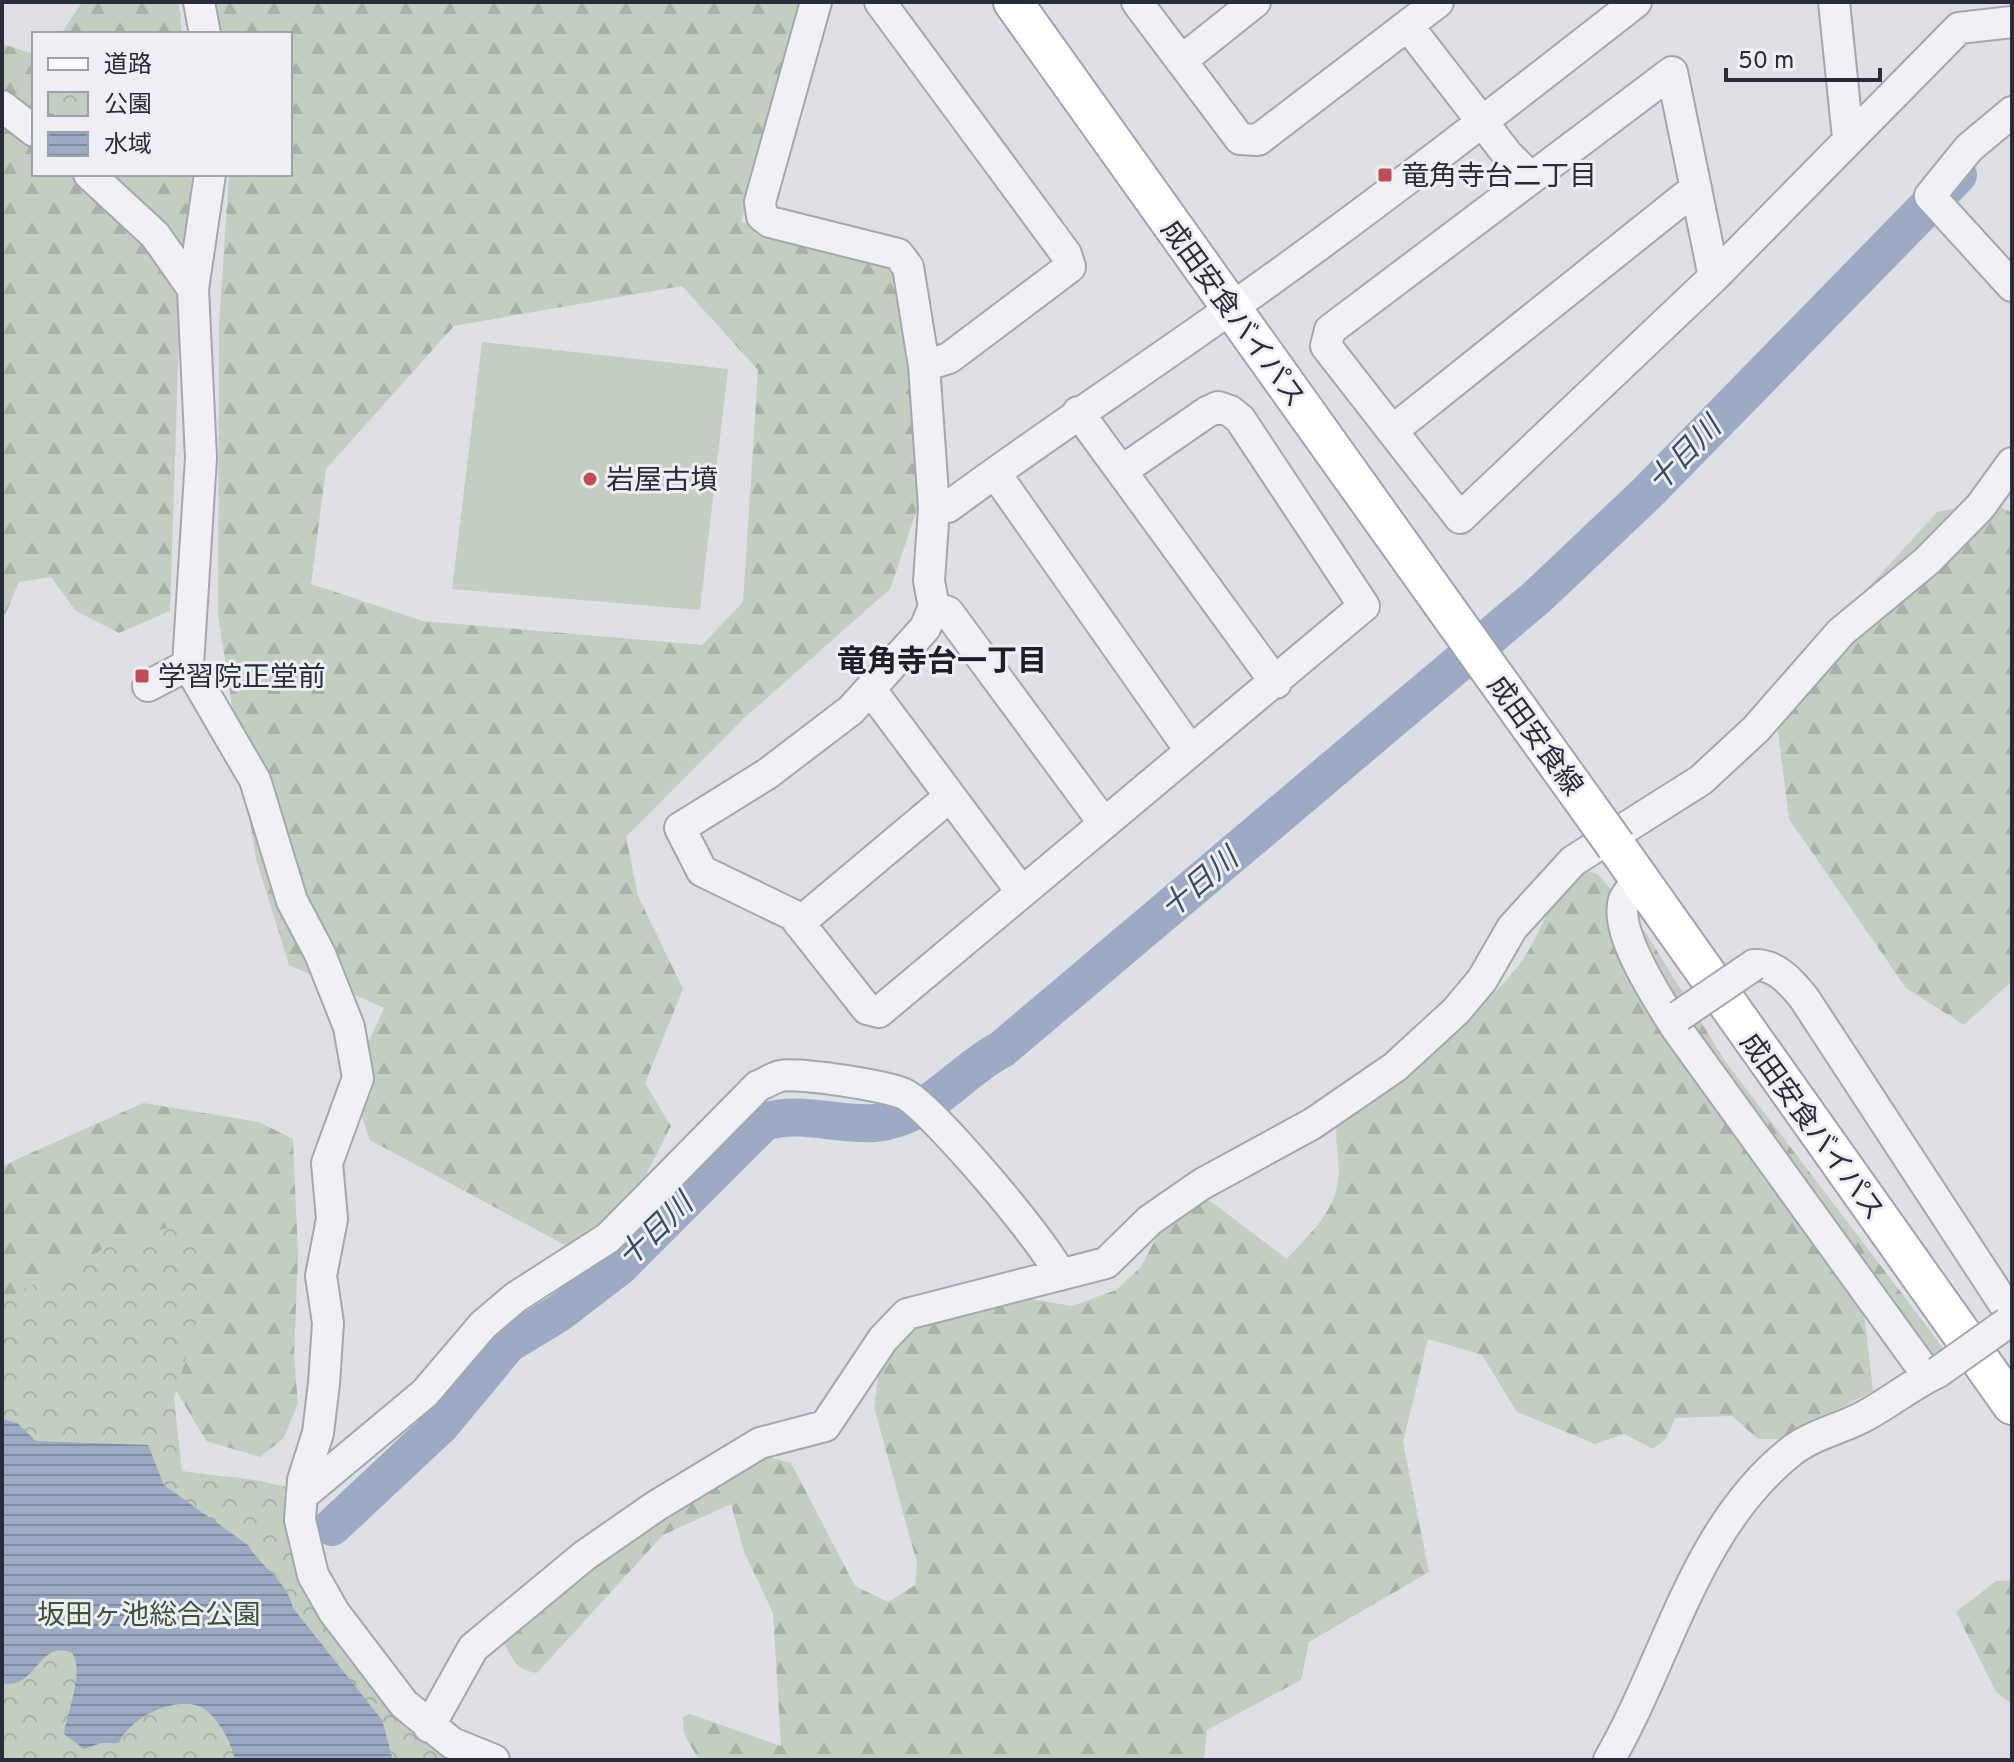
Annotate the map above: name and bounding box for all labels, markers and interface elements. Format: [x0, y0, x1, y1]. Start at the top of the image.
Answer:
legend [32, 32, 292, 176]
scale bar [1726, 32, 1880, 82]
text: 50 m [1738, 47, 1794, 77]
text: 道路 [104, 51, 152, 81]
text: 公園 [104, 91, 152, 121]
text: 水域 [104, 131, 152, 161]
place label: 竜角寺台二丁目 [1401, 160, 1597, 196]
marker: 竜角寺台二丁目 [1376, 166, 1394, 184]
street label: 成田安食バイパス [1151, 214, 1312, 416]
water label: 十日川 [1641, 408, 1732, 501]
place label: 岩屋古墳 [606, 464, 718, 500]
marker: 岩屋古墳 [581, 470, 599, 488]
district label: 竜角寺台一丁目 [837, 645, 1047, 682]
place label: 学習院正堂前 [158, 661, 326, 697]
marker: 学習院正堂前 [133, 667, 151, 685]
street label: 成田安食線 [1478, 670, 1589, 804]
water label: 十日川 [1154, 840, 1249, 928]
street label: 成田安食バイパス [1730, 1027, 1891, 1229]
water label: 十日川 [612, 1185, 704, 1276]
park label: 坂田ヶ池総合公園 [37, 1599, 261, 1635]

